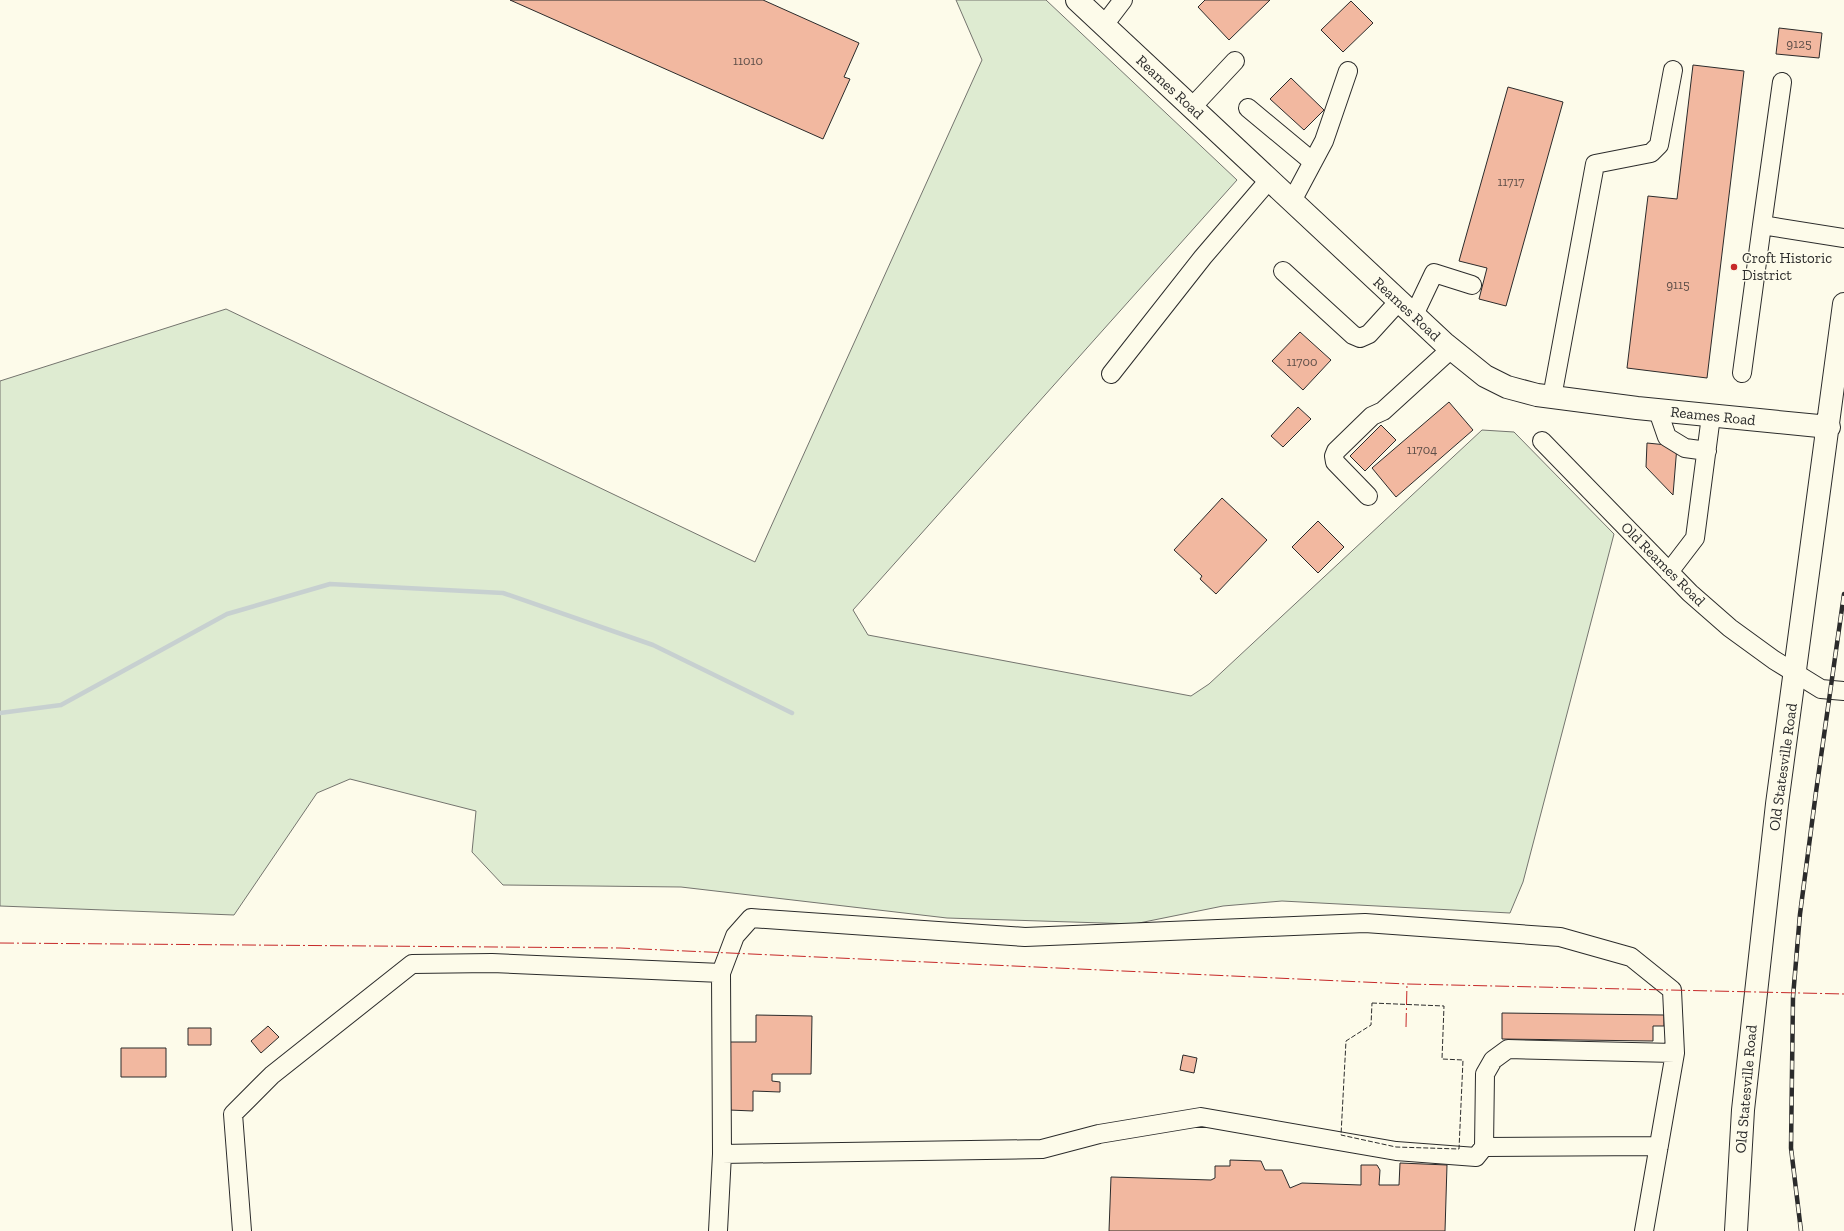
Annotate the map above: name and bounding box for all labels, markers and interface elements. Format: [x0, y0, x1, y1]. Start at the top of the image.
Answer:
house number: 9125 [1786, 36, 1812, 51]
street label: Reames Road [1133, 51, 1208, 123]
house number: 11010 [733, 53, 763, 68]
house number: 11717 [1498, 174, 1524, 189]
place label: Croft Historic District [1742, 249, 1832, 284]
marker: Croft Historic District [1729, 262, 1739, 272]
street label: Reames Road [1370, 273, 1445, 345]
house number: 9115 [1666, 277, 1690, 292]
house number: 11700 [1287, 354, 1317, 369]
street label: Reames Road [1669, 403, 1757, 430]
house number: 11704 [1407, 442, 1437, 457]
street label: Old Reames Road [1617, 518, 1709, 610]
street label: Old Statesville Road [1765, 701, 1801, 832]
street label: Old Statesville Road [1731, 1023, 1761, 1154]

